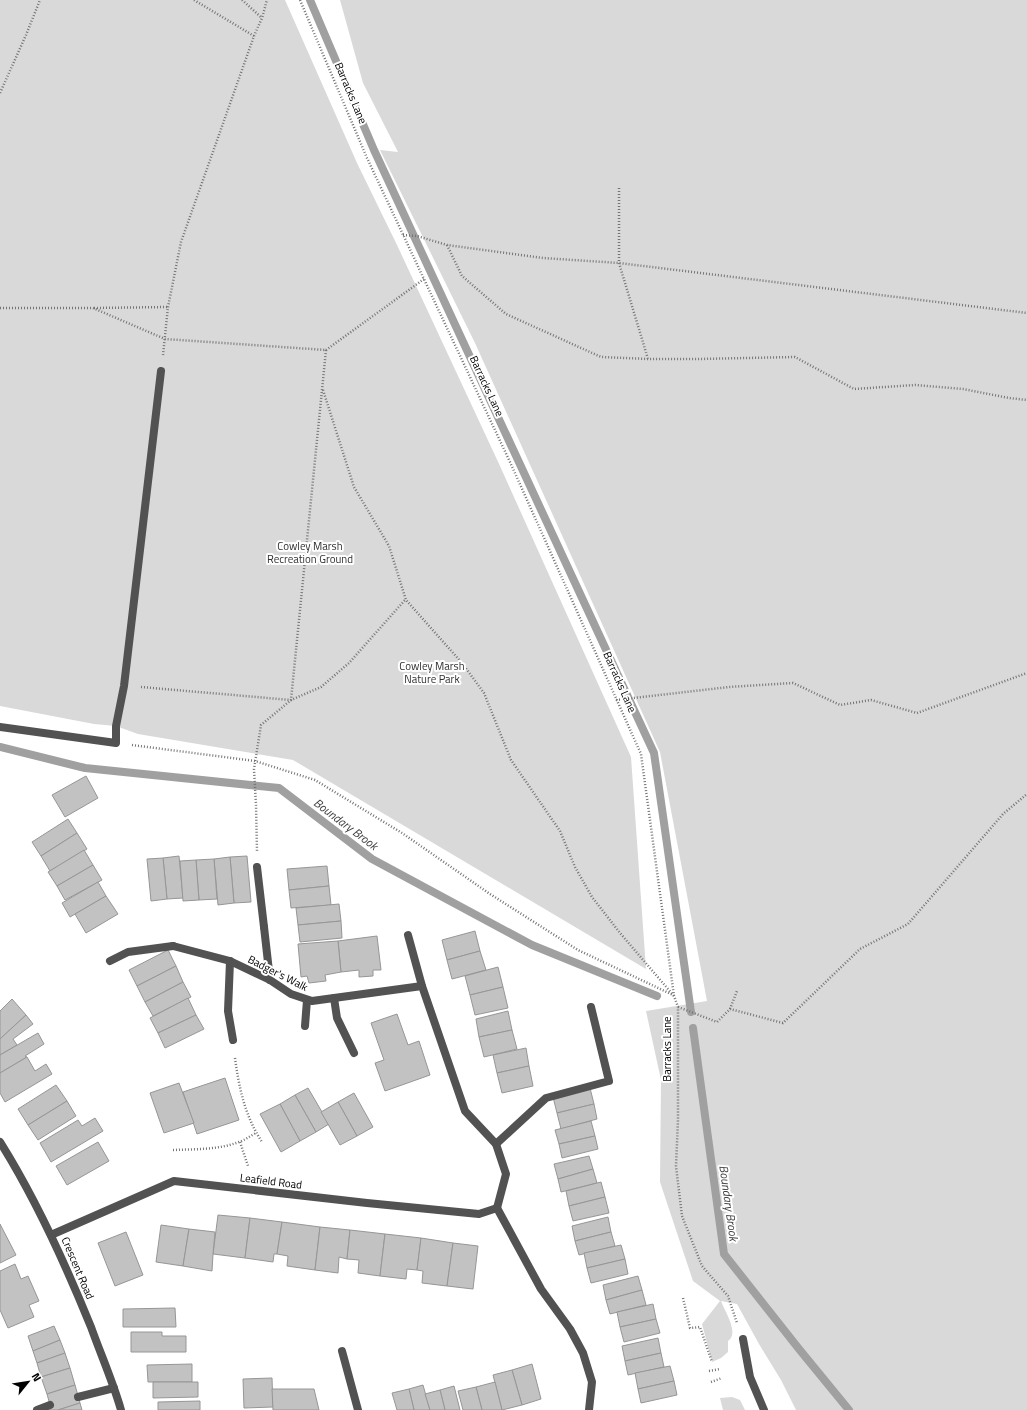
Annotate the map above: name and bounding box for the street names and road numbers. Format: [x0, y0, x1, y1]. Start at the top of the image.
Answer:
street label: Barracks Lane [331, 60, 371, 127]
street label: Barracks Lane [466, 353, 508, 419]
street label: Barracks Lane [599, 649, 641, 715]
street label: Badger's Walk [245, 951, 312, 995]
street label: Barracks Lane [659, 1016, 675, 1082]
street label: Leafield Road [239, 1169, 303, 1193]
street label: Crescent Road [58, 1234, 98, 1302]

